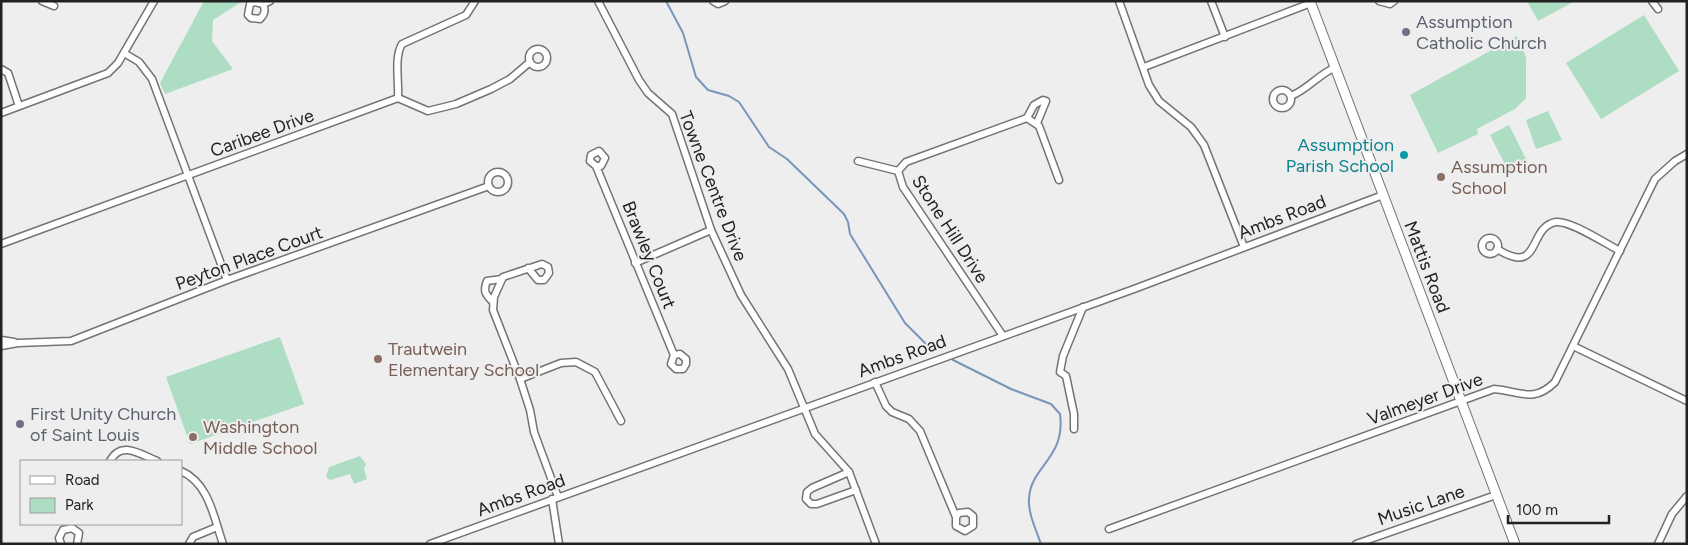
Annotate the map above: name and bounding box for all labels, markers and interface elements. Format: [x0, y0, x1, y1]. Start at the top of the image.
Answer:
place label: Assumption Catholic Church [1416, 11, 1547, 54]
marker: Assumption Catholic Church [1400, 26, 1412, 38]
street label: Caribee Drive [207, 104, 317, 162]
street label: Towne Centre Drive [674, 108, 752, 264]
place label: Assumption Parish School [1286, 134, 1394, 177]
marker: Assumption Parish School [1398, 149, 1410, 161]
place label: Assumption School [1451, 156, 1547, 199]
street label: Stone Hill Drive [907, 171, 993, 287]
marker: Assumption School [1435, 171, 1447, 183]
street label: Ambs Road [1235, 190, 1329, 244]
street label: Brawley Court [617, 198, 681, 312]
street label: Mattis Road [1399, 218, 1455, 316]
street label: Peyton Place Court [172, 221, 326, 295]
street label: Ambs Road [855, 330, 949, 382]
place label: Trautwein Elementary School [388, 338, 539, 381]
marker: Trautwein Elementary School [372, 353, 384, 365]
street label: Valmeyer Drive [1364, 368, 1486, 430]
place label: First Unity Church of Saint Louis [30, 403, 176, 446]
place label: Washington Middle School [203, 416, 317, 459]
marker: First Unity Church of Saint Louis [14, 418, 26, 430]
marker: Washington Middle School [187, 431, 199, 443]
legend [20, 460, 182, 525]
street label: Ambs Road [474, 469, 568, 521]
text: Road [65, 471, 100, 489]
street label: Music Lane [1375, 480, 1467, 530]
scale bar [1508, 492, 1609, 524]
text: Park [65, 496, 94, 514]
text: 100 m [1516, 501, 1558, 519]

